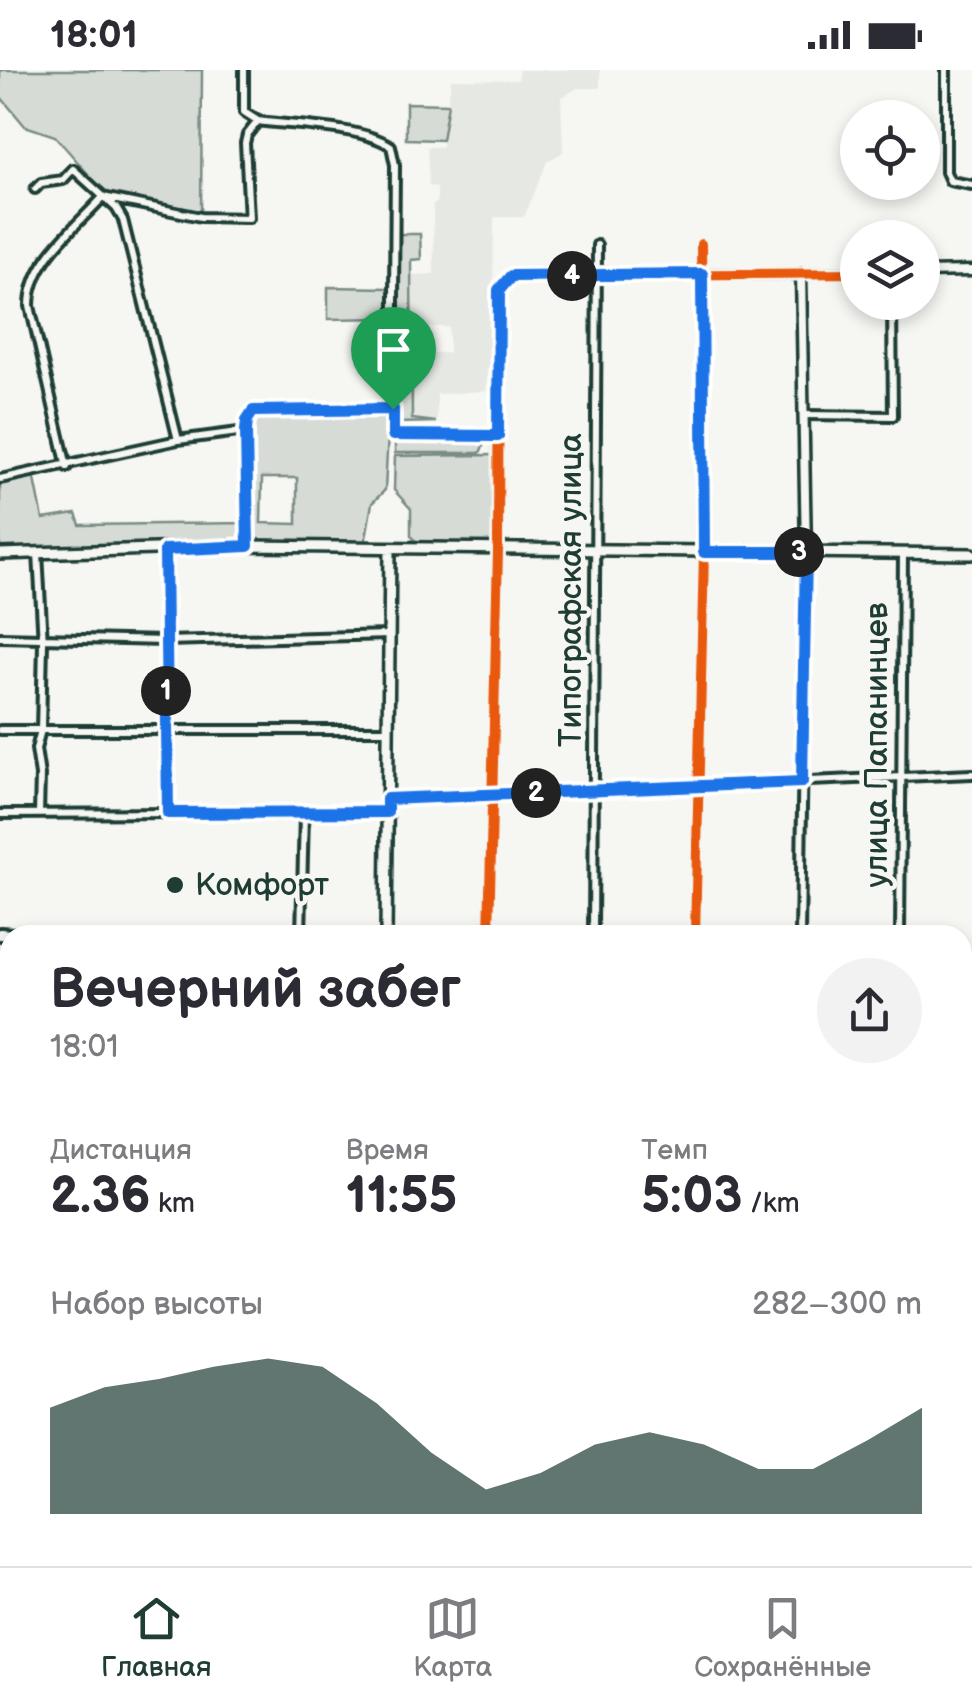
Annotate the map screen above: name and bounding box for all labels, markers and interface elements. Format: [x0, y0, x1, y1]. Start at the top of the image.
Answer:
text: 18:01 [50, 13, 138, 58]
map controls [840, 100, 940, 320]
button: locate [840, 100, 940, 200]
button: layers [840, 220, 940, 320]
pin: 4 [547, 251, 597, 301]
text: 4 [564, 259, 580, 292]
pin [351, 307, 436, 410]
icon: arrive [366, 322, 421, 377]
street label: Типографская улица [552, 433, 591, 747]
pin: 3 [774, 527, 824, 577]
text: 3 [791, 535, 807, 568]
street label: улица Папанинцев [858, 602, 897, 888]
pin: 1 [141, 666, 191, 716]
text: 1 [160, 674, 172, 707]
pin: 2 [511, 768, 561, 818]
text: 2 [528, 776, 544, 809]
place label: Комфорт [195, 866, 329, 905]
marker: Комфорт [164, 874, 186, 896]
text: Вечерний забег [50, 957, 461, 1024]
button: share [817, 958, 922, 1063]
text: 18:01 [50, 1028, 119, 1067]
text: Дистанция [50, 1134, 192, 1167]
text: Время [346, 1134, 429, 1167]
text: Темп [641, 1134, 708, 1167]
text: 2.36 [50, 1167, 150, 1227]
text: 11:55 [346, 1167, 457, 1227]
text: 5:03 [641, 1167, 743, 1227]
text: km [150, 1187, 195, 1220]
text: /km [743, 1187, 800, 1220]
text: Набор высоты [50, 1285, 263, 1324]
text: 282–300 m [752, 1285, 922, 1324]
tab: Главная [101, 1591, 211, 1684]
tab: Карта [413, 1591, 492, 1684]
tab: Сохранённые [694, 1591, 871, 1684]

